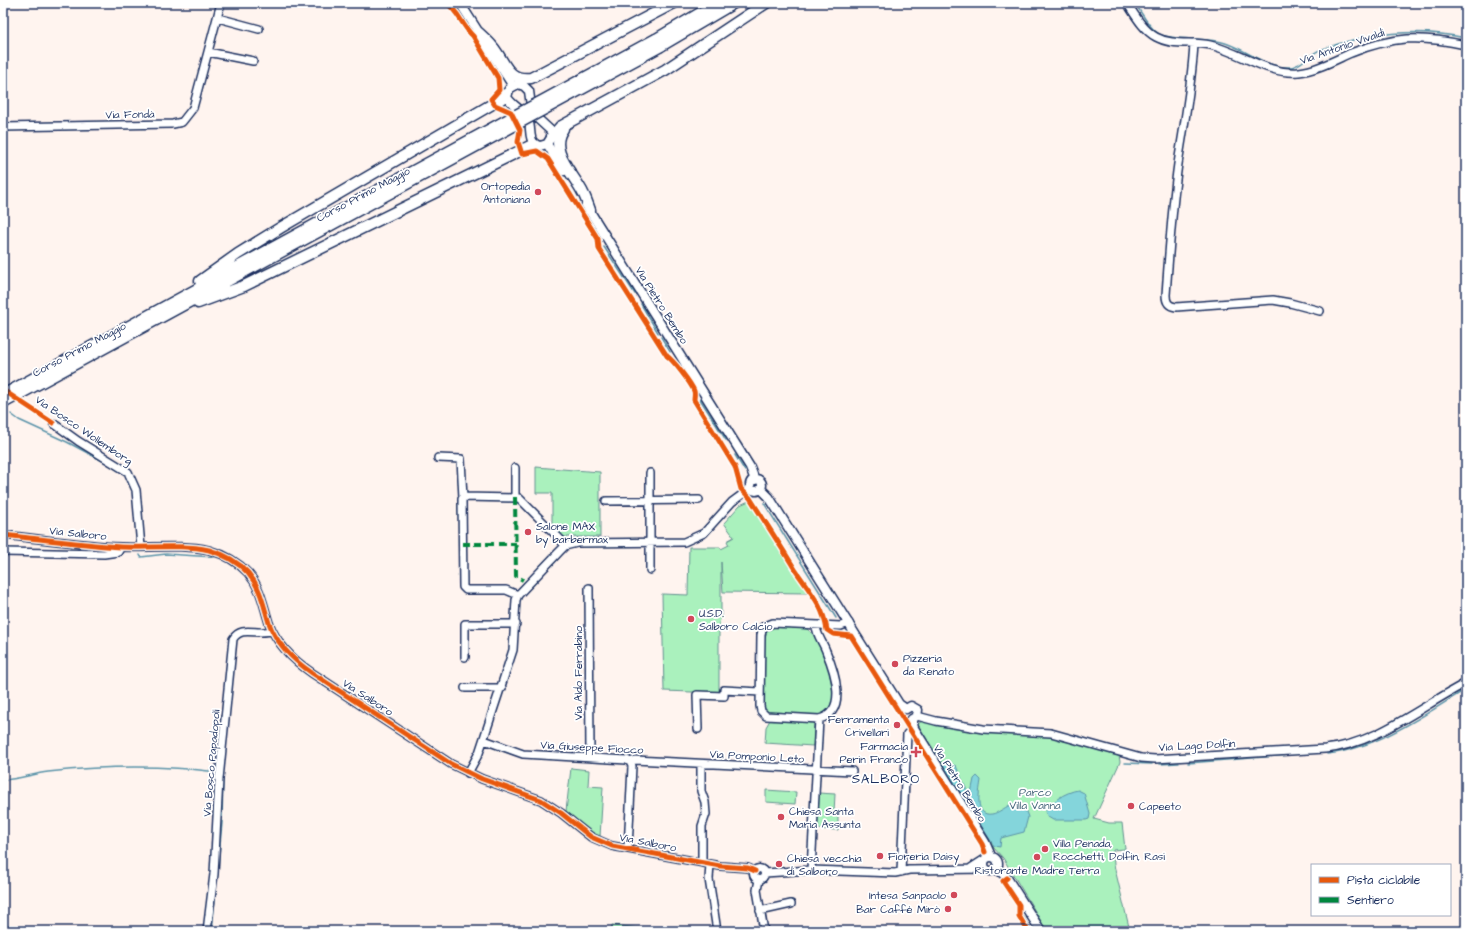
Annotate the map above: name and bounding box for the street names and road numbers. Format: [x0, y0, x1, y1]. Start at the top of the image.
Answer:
street label: Via Antonio Vivaldi [1298, 25, 1387, 68]
street label: Via Fondà [105, 107, 155, 122]
street label: Corso Primo Maggio [314, 163, 414, 226]
street label: Via Pietro Bembo [632, 264, 692, 348]
street label: Corso Primo Maggio [30, 318, 130, 381]
street label: Via Bosco Wollemborg [32, 392, 136, 470]
street label: Via Salboro [49, 523, 108, 544]
street label: Via Aldo Ferrabino [571, 625, 586, 720]
street label: Via Salboro [339, 675, 397, 720]
street label: Via Bosco Papadopoli [199, 709, 224, 817]
street label: Via Lago Dolfin [1158, 736, 1236, 756]
street label: Via Giuseppe Fiocco [540, 737, 645, 758]
street label: Via Pietro Bembo [930, 742, 990, 826]
street label: Via Pomponio Leto [709, 747, 805, 767]
street label: Via Salboro [618, 830, 678, 856]

